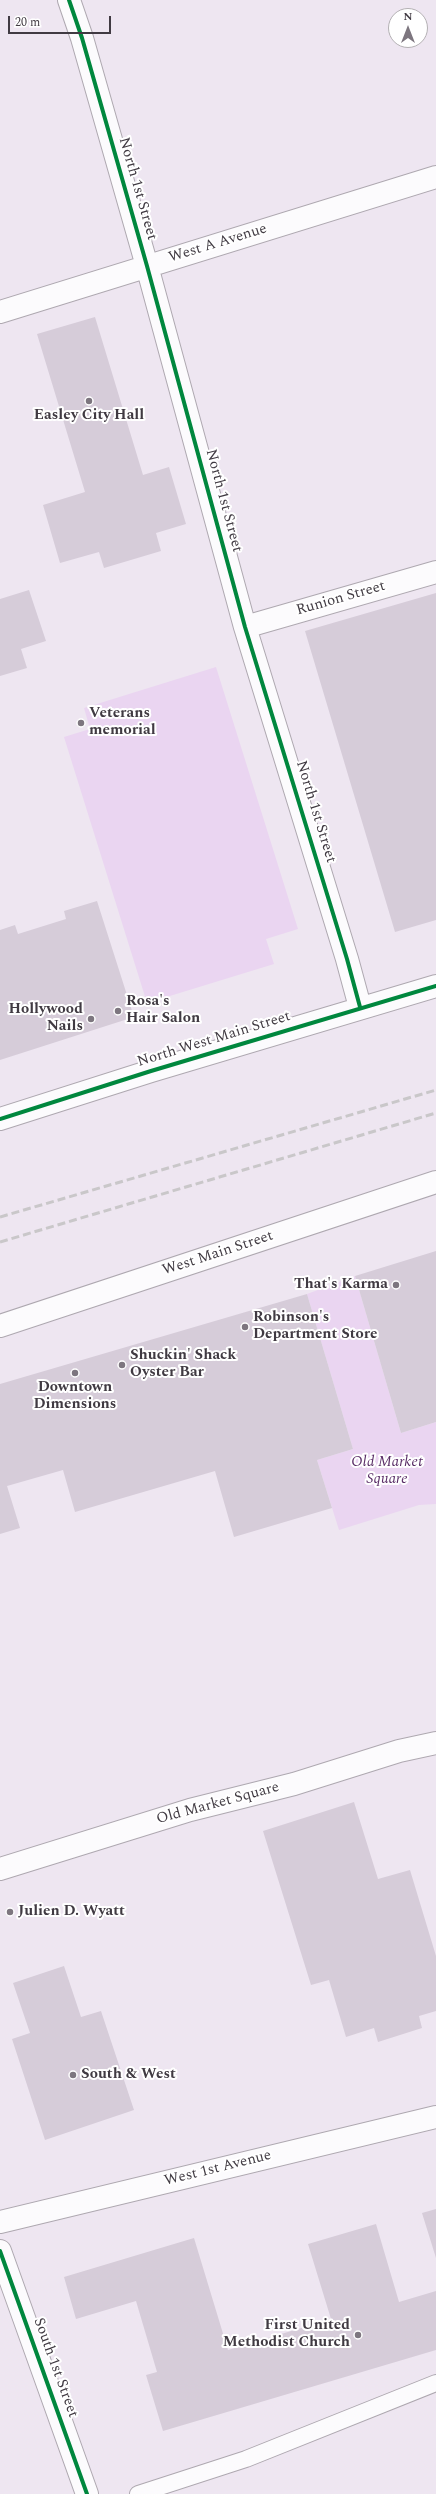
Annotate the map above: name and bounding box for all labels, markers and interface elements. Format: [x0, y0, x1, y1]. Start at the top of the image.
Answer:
scale bar [10, 8, 113, 34]
north arrow [388, 8, 428, 48]
text: N [404, 8, 412, 25]
text: 20 m [15, 13, 40, 32]
street label: North 1st Street [114, 136, 160, 242]
street label: West A Avenue [167, 221, 269, 267]
marker: Easley City Hall [84, 396, 94, 406]
place label: Easley City Hall [34, 407, 144, 425]
street label: North 1st Street [201, 447, 245, 555]
street label: Runion Street [294, 578, 388, 620]
place label: Veterans memorial [89, 705, 156, 740]
marker: Veterans memorial [76, 718, 86, 728]
street label: North 1st Street [291, 759, 339, 865]
place label: Rosa's Hair Salon [126, 993, 200, 1028]
place label: Hollywood Nails [8, 1001, 83, 1036]
marker: Rosa's Hair Salon [113, 1006, 123, 1016]
street label: North West Main Street [135, 1008, 293, 1072]
marker: Hollywood Nails [86, 1014, 96, 1024]
street label: West Main Street [160, 1228, 276, 1280]
place label: That's Karma [294, 1276, 388, 1294]
marker: That's Karma [391, 1280, 401, 1290]
place label: Robinson's Department Store [253, 1309, 377, 1344]
marker: Robinson's Department Store [240, 1322, 250, 1332]
place label: Shuckin' Shack Oyster Bar [130, 1347, 236, 1382]
marker: Shuckin' Shack Oyster Bar [117, 1360, 127, 1370]
marker: Downtown Dimensions [70, 1368, 80, 1378]
place label: Downtown Dimensions [34, 1379, 116, 1414]
park label: Old Market Square [351, 1454, 423, 1489]
street label: Old Market Square [155, 1779, 281, 1829]
place label: Julien D. Wyatt [18, 1903, 125, 1921]
marker: Julien D. Wyatt [5, 1907, 15, 1917]
place label: South & West [81, 2066, 176, 2084]
marker: South & West [68, 2070, 78, 2080]
street label: West 1st Avenue [163, 2147, 273, 2191]
street label: South 1st Street [29, 2316, 81, 2420]
place label: First United Methodist Church [223, 2317, 350, 2352]
marker: First United Methodist Church [353, 2330, 363, 2340]

